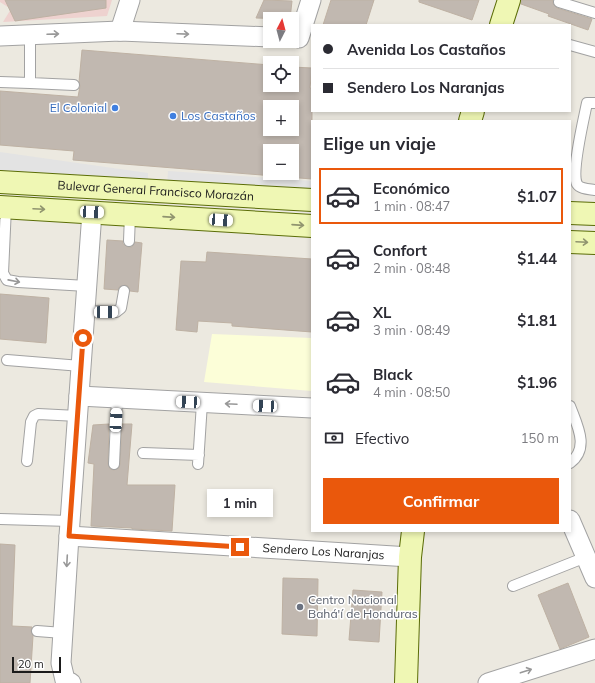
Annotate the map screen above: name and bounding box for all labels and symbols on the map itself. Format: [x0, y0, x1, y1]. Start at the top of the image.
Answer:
north arrow [263, 12, 299, 48]
one-way arrow [46, 30, 59, 37]
one-way arrow [176, 30, 189, 37]
place label: El Colonial [50, 100, 107, 115]
marker: El Colonial [110, 103, 120, 113]
place label: Los Castaños [181, 108, 256, 123]
marker: Los Castaños [168, 111, 178, 121]
street label: Bulevar General Francisco Morazán [57, 177, 254, 204]
car [80, 205, 104, 219]
one-way arrow [32, 206, 45, 213]
one-way arrow [162, 213, 175, 221]
car [209, 213, 233, 227]
one-way arrow [291, 222, 304, 229]
one-way arrow [576, 239, 589, 246]
one-way arrow [7, 278, 20, 286]
car [94, 306, 118, 318]
route start [74, 329, 92, 347]
car [176, 395, 200, 409]
car [253, 399, 277, 413]
one-way arrow [225, 401, 238, 408]
car [109, 408, 123, 432]
callout: 1 min [207, 489, 273, 517]
route end [231, 538, 249, 556]
street label: Sendero Los Naranjas [262, 540, 385, 562]
one-way arrow [64, 554, 71, 567]
place label: Centro Nacional Bahá'í de Honduras [308, 592, 418, 621]
marker: Centro Nacional Bahá'í de Honduras [295, 602, 305, 612]
scale bar [12, 655, 61, 674]
one-way arrow [519, 667, 532, 674]

